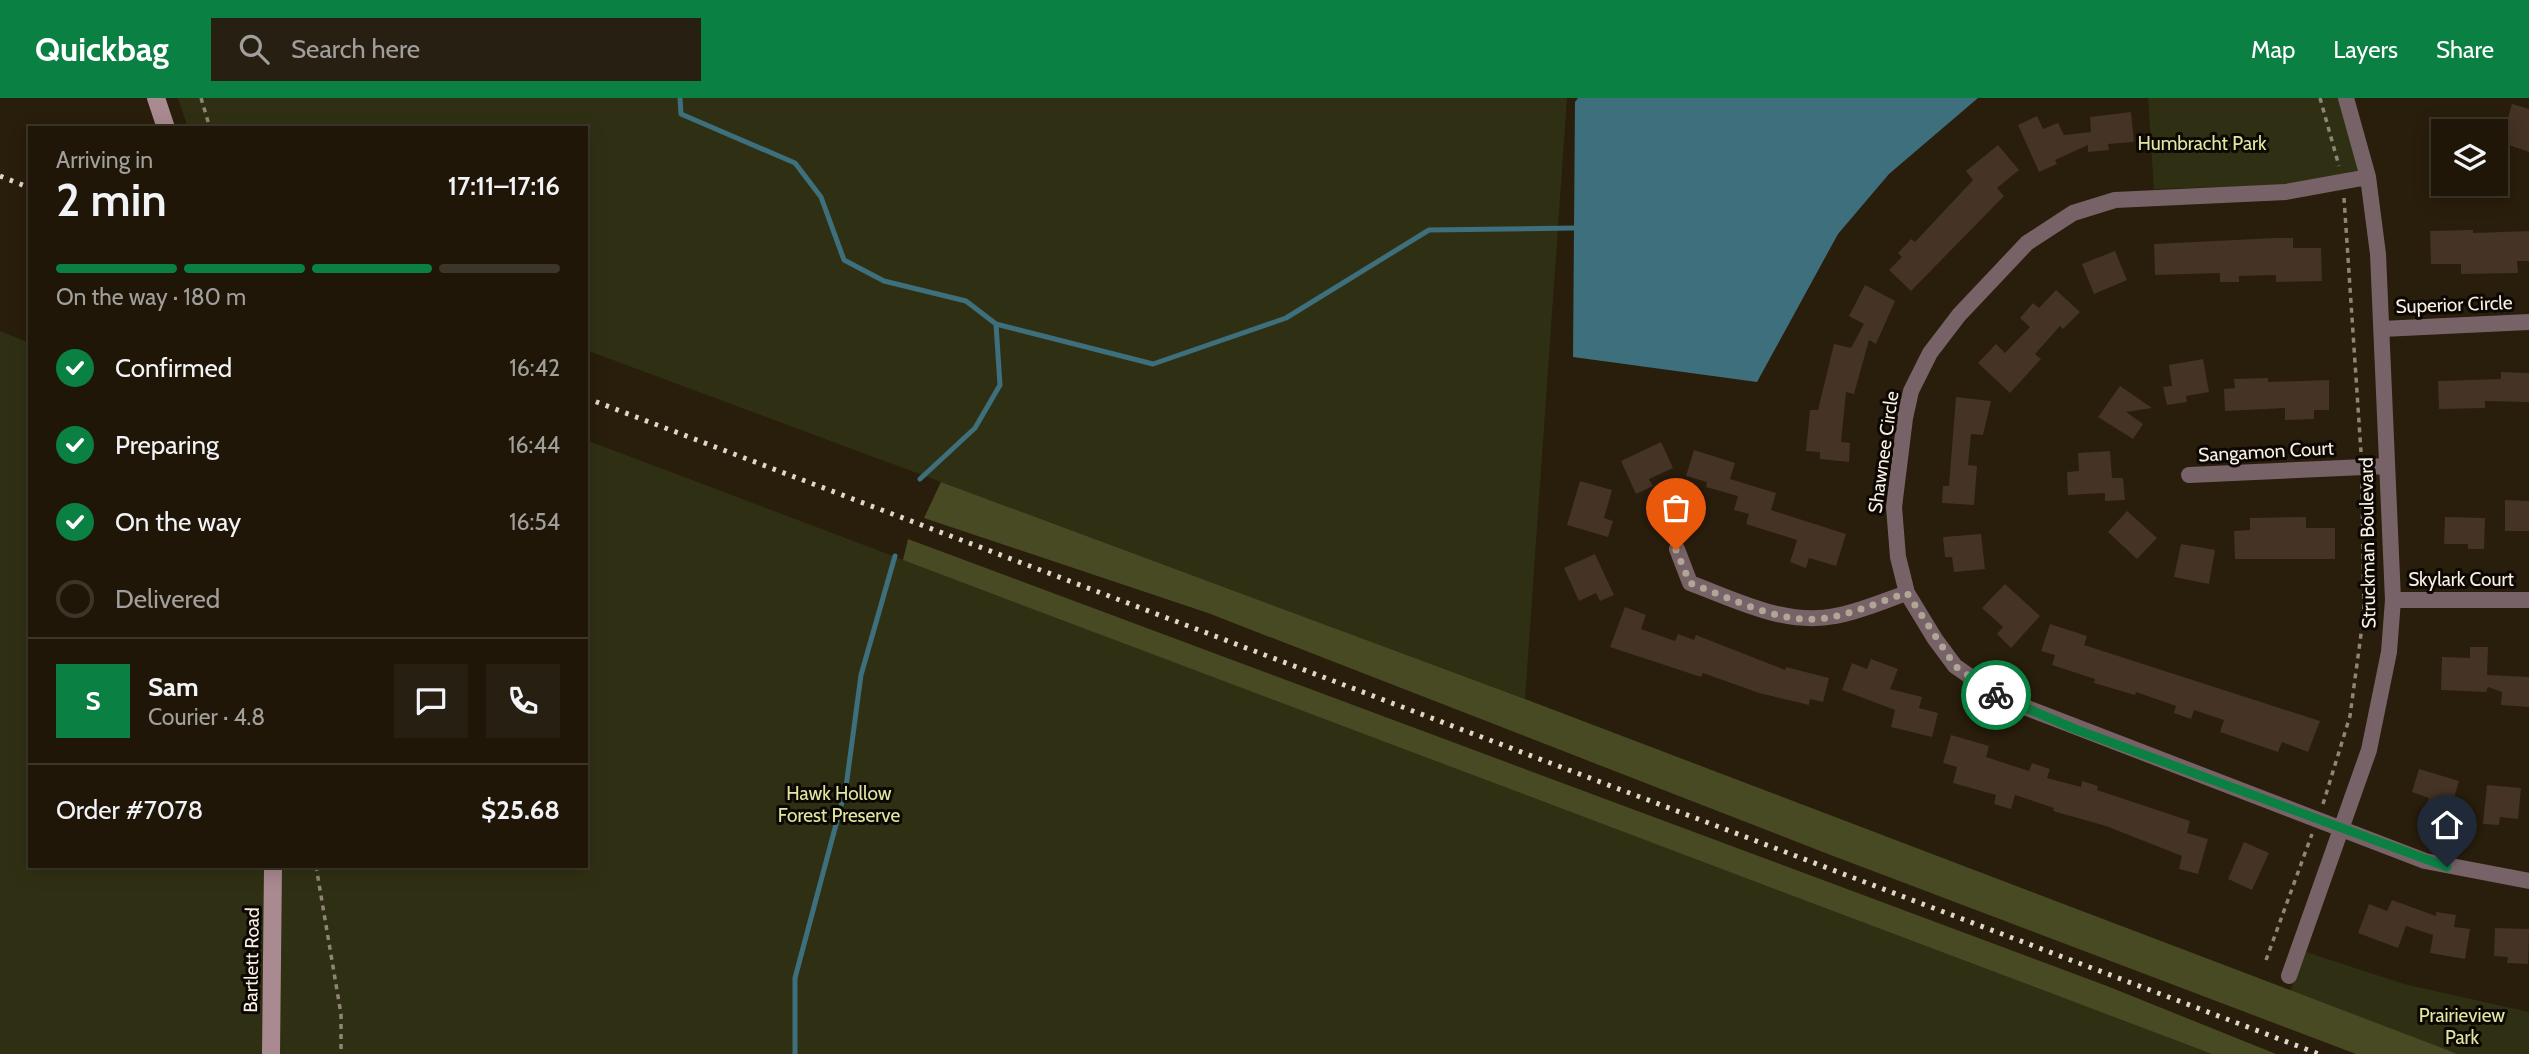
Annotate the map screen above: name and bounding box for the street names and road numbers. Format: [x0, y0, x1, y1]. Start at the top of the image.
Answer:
street label: Superior Circle [2395, 291, 2513, 318]
street label: Shawnee Circle [1864, 389, 1903, 515]
street label: Sangamon Court [2198, 436, 2335, 467]
street label: Struckman Boulevard [2355, 457, 2380, 629]
street label: Skylark Court [2408, 568, 2514, 591]
street label: Bartlett Road [239, 907, 264, 1013]

